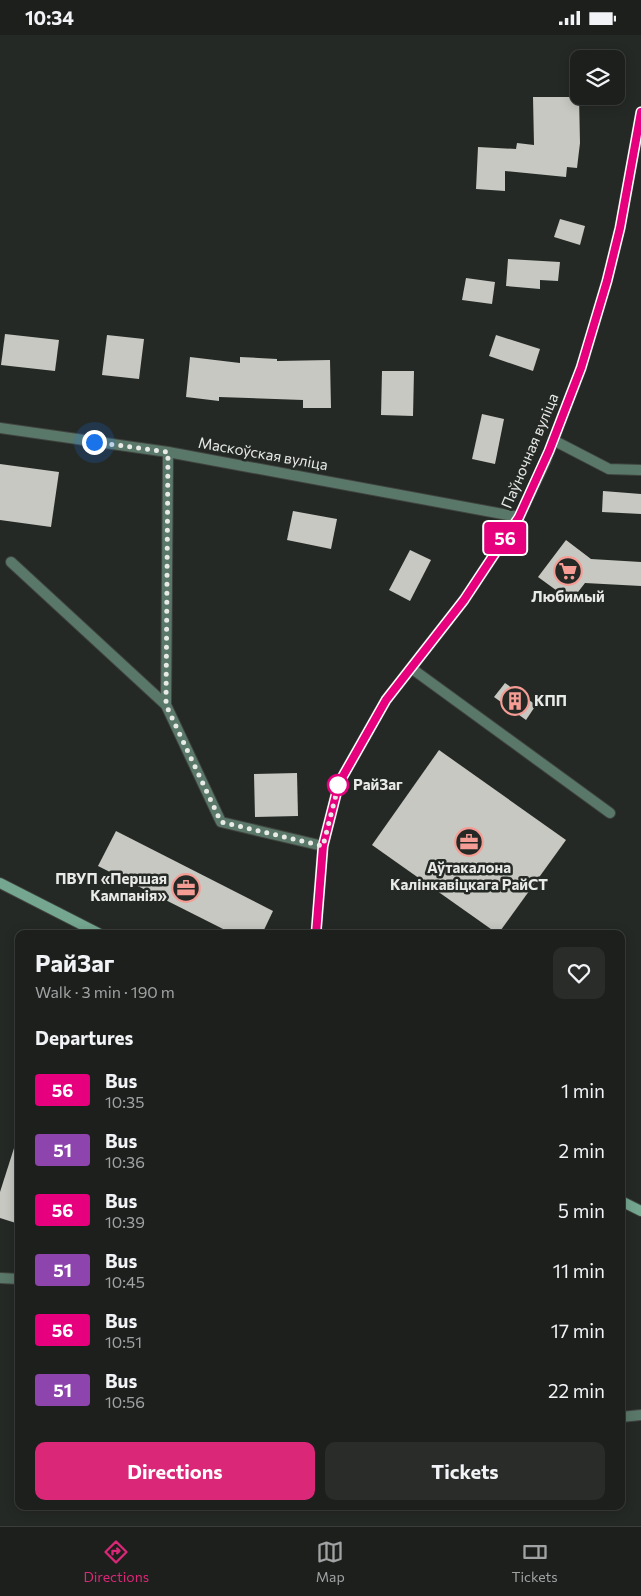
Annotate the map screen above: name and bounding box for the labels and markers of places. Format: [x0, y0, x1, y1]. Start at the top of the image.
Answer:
supermarket icon: Любимый [553, 556, 583, 586]
place label: Любимый [531, 587, 605, 605]
building icon: КПП [500, 686, 530, 716]
place label: КПП [534, 691, 567, 709]
marker: РайЗаг [327, 774, 349, 796]
place label: РайЗаг [353, 775, 403, 793]
office icon: Аўтакалона Калінкавіцкага РайСТ [454, 827, 484, 857]
place label: Аўтакалона Калінкавіцкага РайСТ [390, 858, 548, 893]
place label: ПВУП «Першая Кампанія» [55, 869, 167, 904]
office icon: ПВУП «Першая Кампанія» [171, 873, 201, 903]

